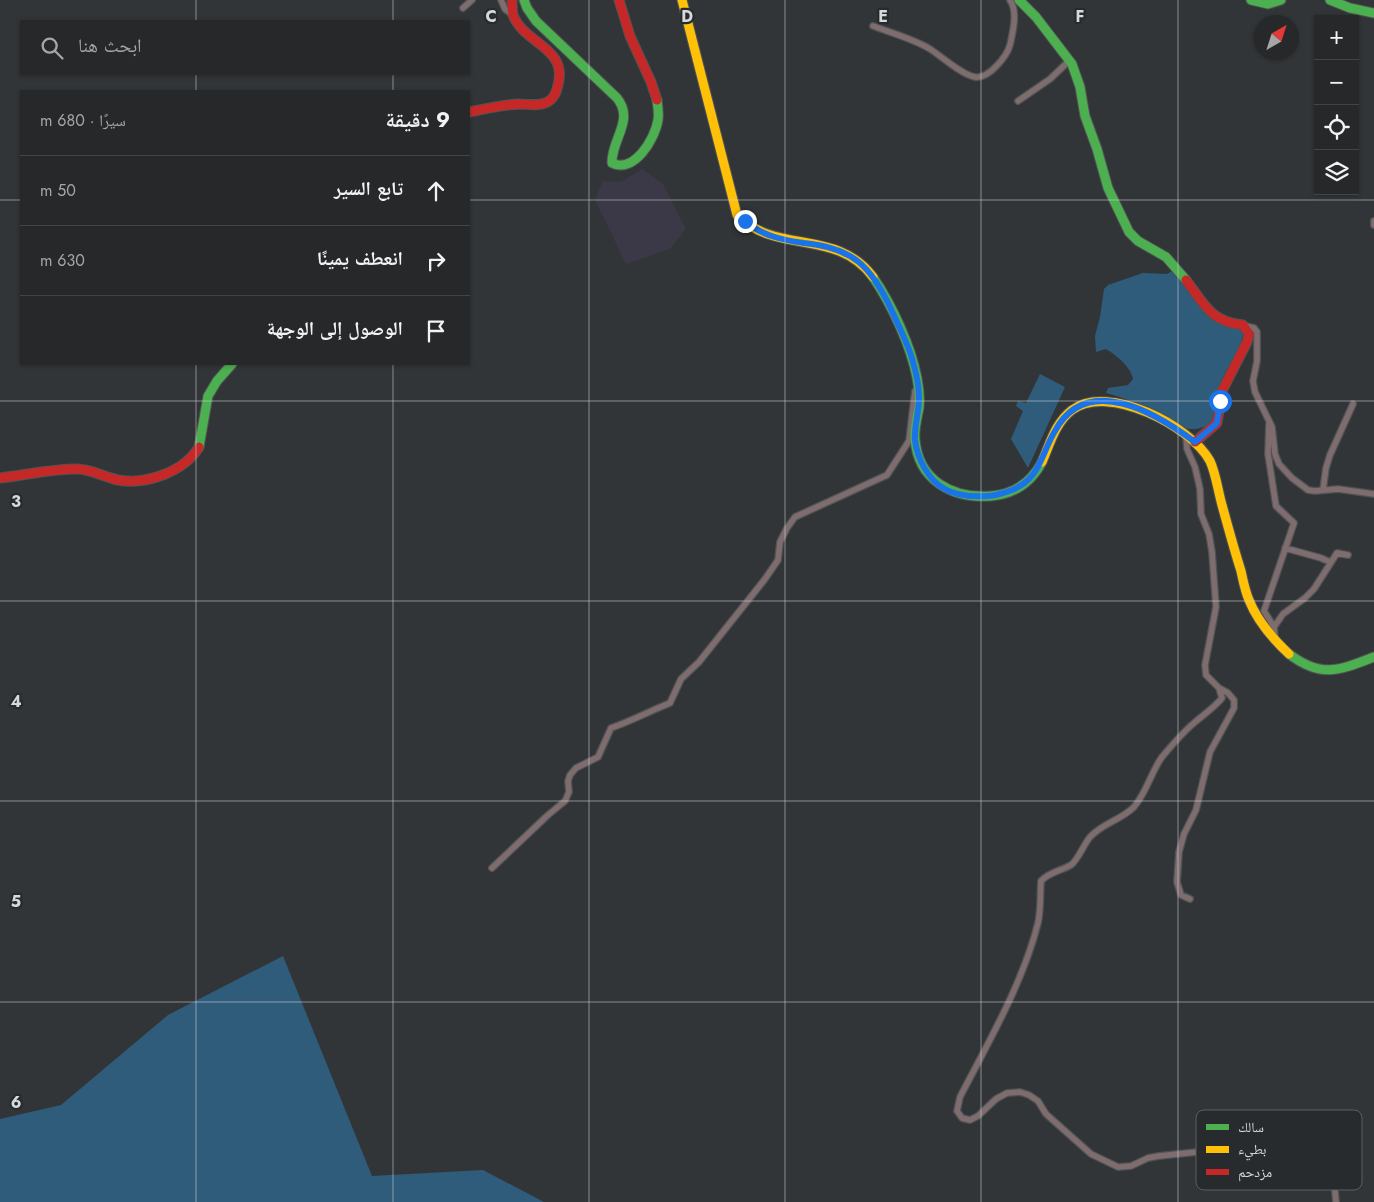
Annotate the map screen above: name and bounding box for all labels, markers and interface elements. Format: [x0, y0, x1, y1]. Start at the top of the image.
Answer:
text: C [485, 5, 497, 28]
text: D [681, 5, 693, 28]
text: E [878, 5, 888, 28]
text: F [1076, 5, 1084, 28]
north arrow [1254, 15, 1299, 60]
map controls [1314, 15, 1359, 195]
button: + [1314, 15, 1359, 60]
search box [20, 20, 470, 75]
text: ابحث هنا [78, 32, 142, 59]
icon: search [38, 34, 66, 62]
button: − [1314, 60, 1359, 105]
text: 9 دقيقة [386, 105, 450, 135]
button: locate [1314, 105, 1359, 150]
text: سيرًا · 680 m [40, 109, 126, 132]
button: layers [1314, 150, 1359, 195]
text: تابع السير [334, 175, 403, 202]
icon: ahead [422, 177, 450, 205]
text: 50 m [40, 179, 76, 202]
route end [734, 210, 757, 233]
text: انعطف يمينًا [317, 245, 403, 272]
icon: right [422, 247, 450, 275]
text: 630 m [40, 249, 85, 272]
text: الوصول إلى الوجهة [267, 315, 403, 342]
icon: arrive [422, 317, 450, 345]
route start [1209, 390, 1232, 413]
text: 3 [11, 490, 21, 513]
text: 4 [10, 690, 22, 713]
text: 5 [11, 890, 21, 913]
text: 6 [11, 1091, 21, 1114]
legend [1196, 1110, 1362, 1190]
text: سالك [1238, 1117, 1264, 1137]
text: بطيء [1238, 1139, 1267, 1161]
text: مزدحم [1238, 1162, 1272, 1182]

